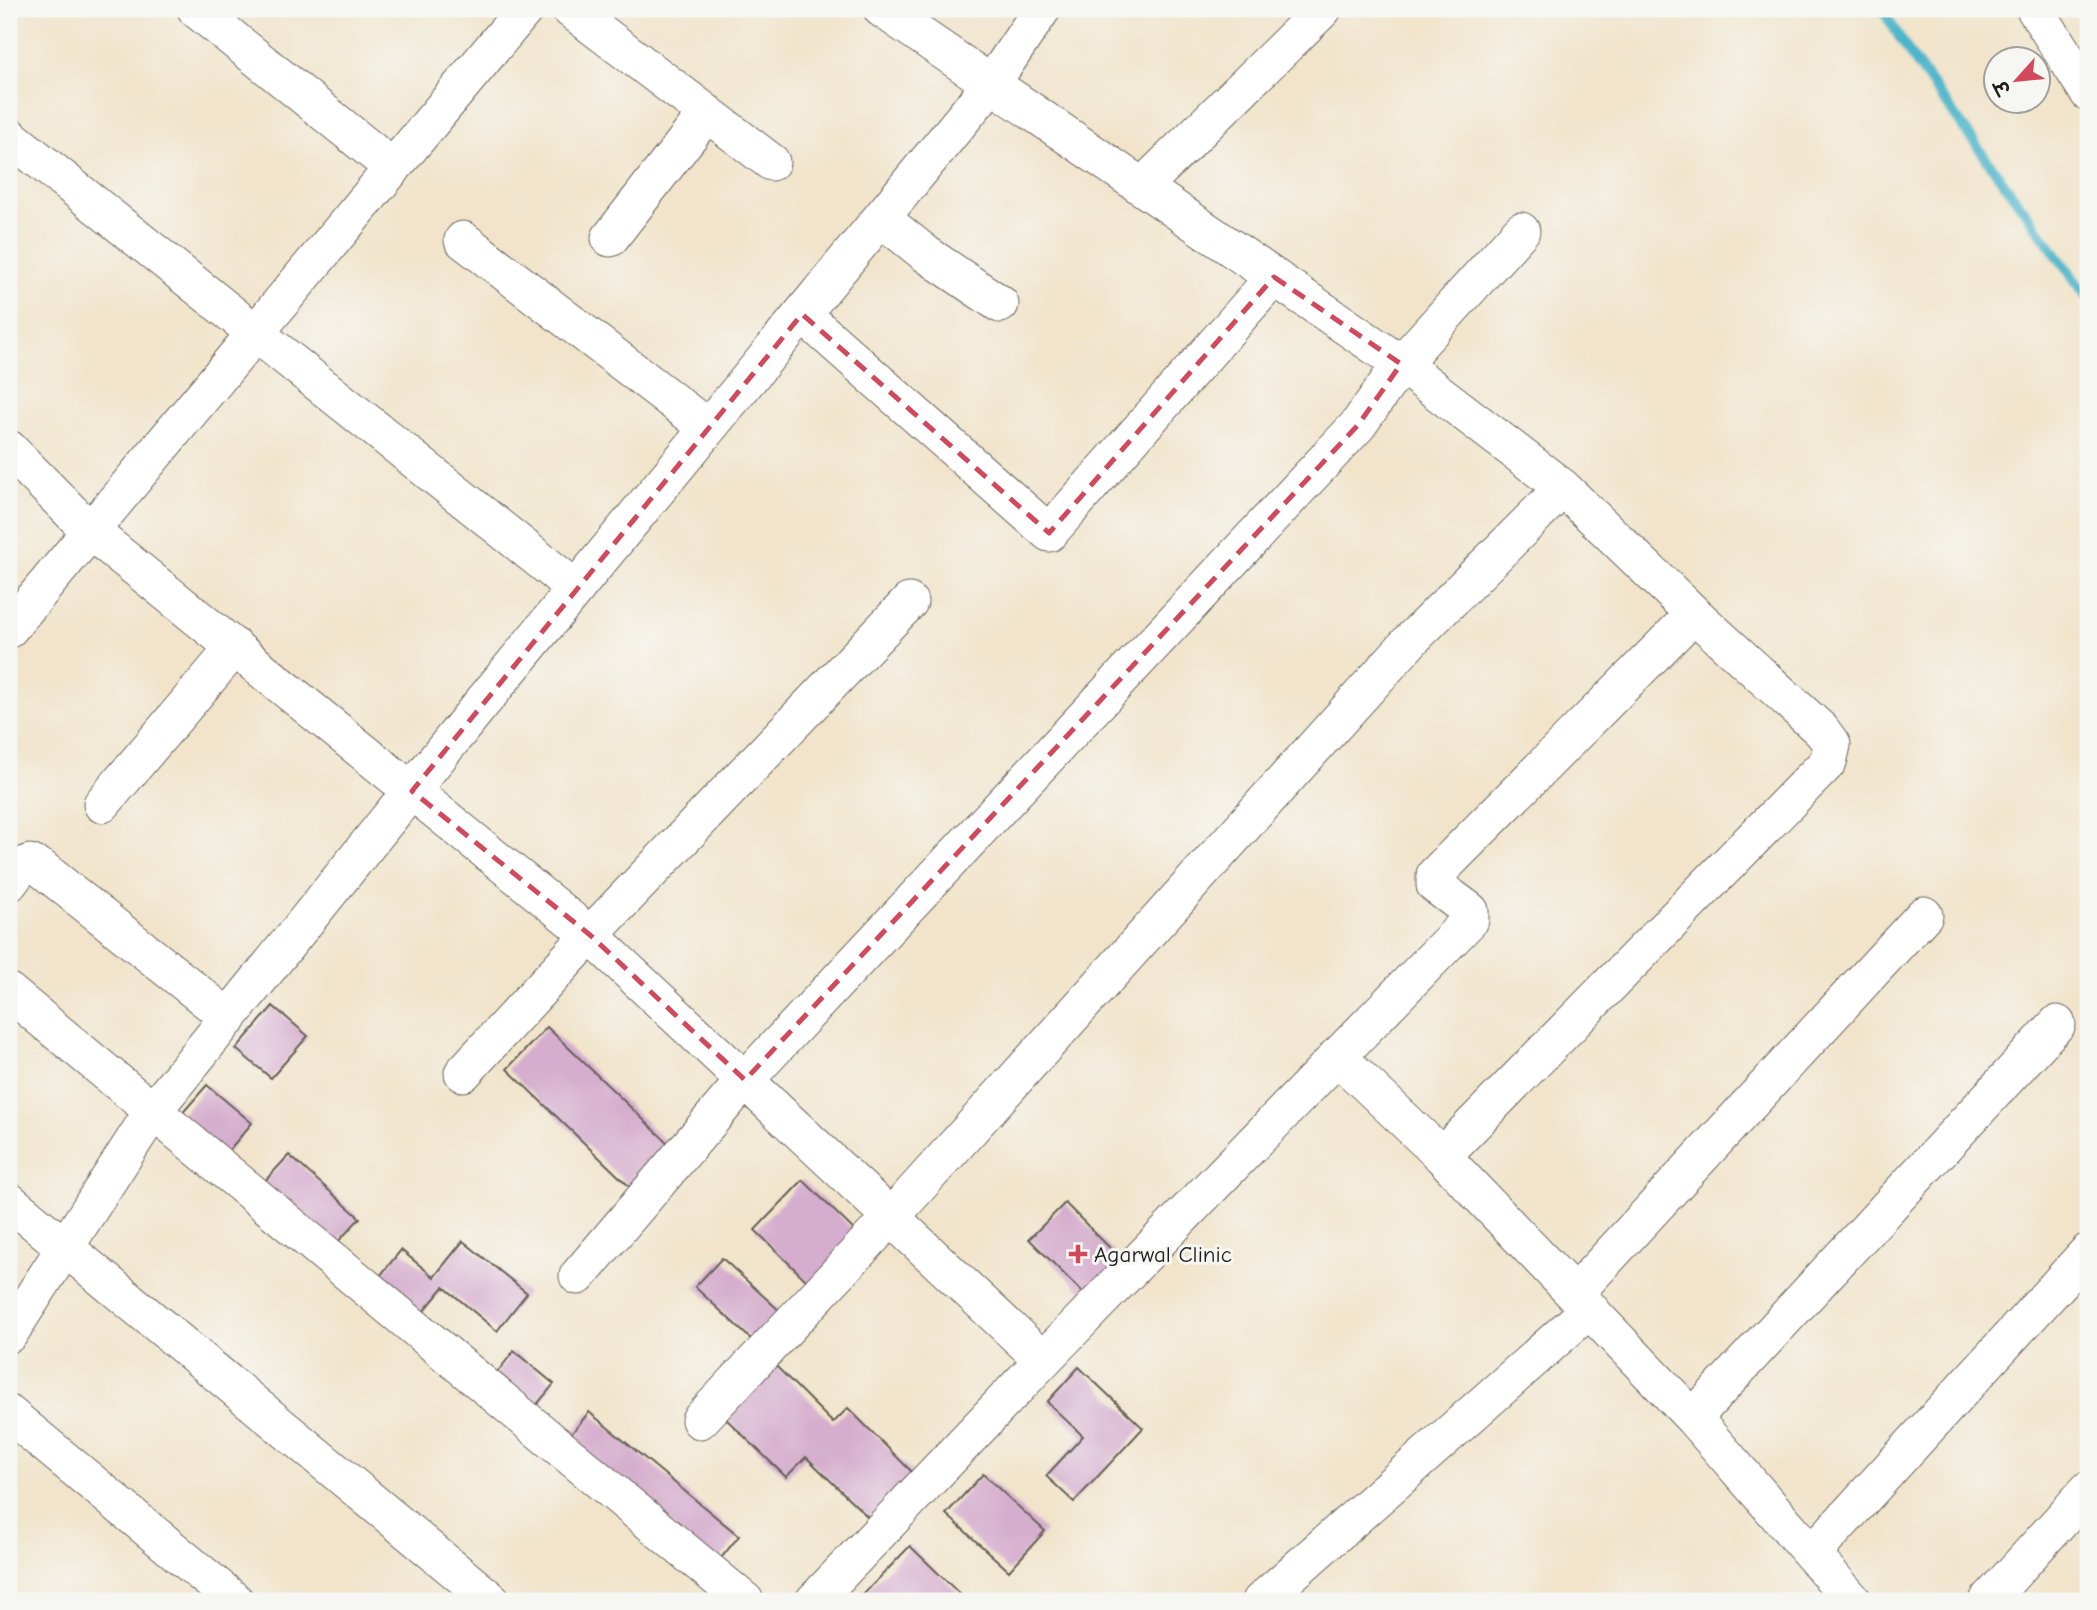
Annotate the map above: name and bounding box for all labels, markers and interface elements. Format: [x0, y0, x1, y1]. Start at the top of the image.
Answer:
north arrow [1982, 46, 2052, 116]
text: उ [1989, 75, 2016, 100]
place label: Agarwal Clinic [1094, 1241, 1232, 1268]
marker: Agarwal Clinic [1068, 1244, 1088, 1264]

